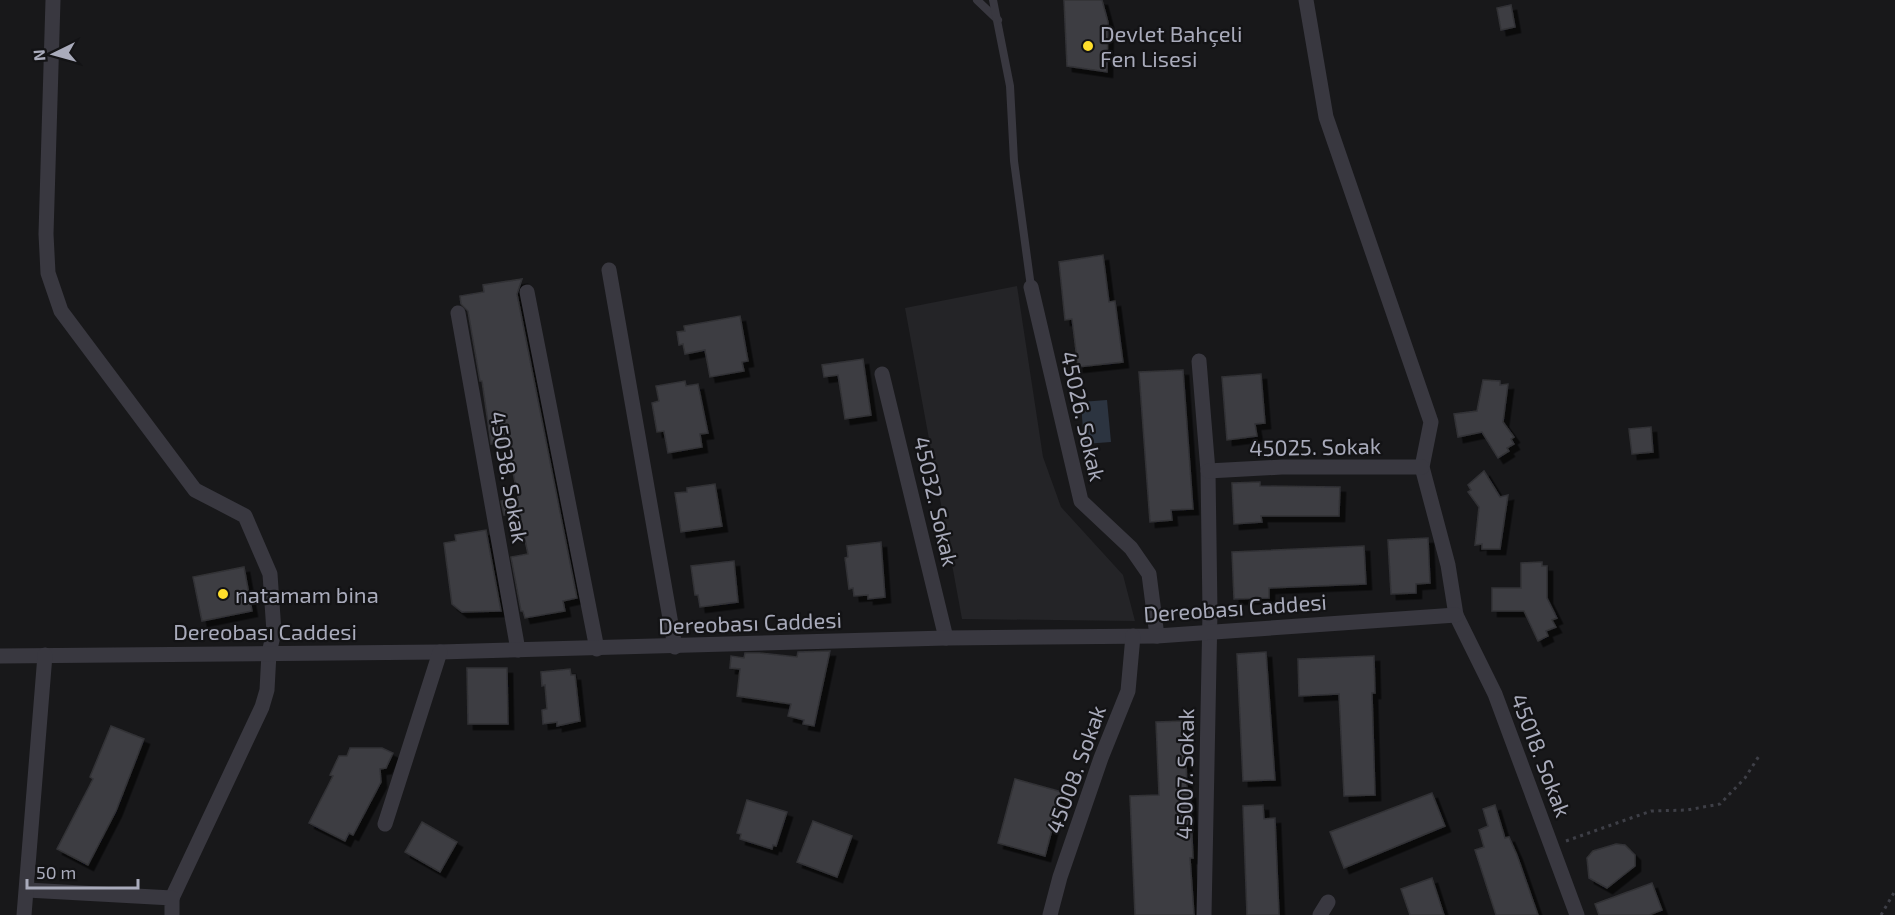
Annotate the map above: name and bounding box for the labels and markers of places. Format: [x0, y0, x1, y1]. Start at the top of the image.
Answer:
place label: Devlet Bahçeli Fen Lisesi [1100, 20, 1243, 71]
marker: Devlet Bahçeli Fen Lisesi [1081, 39, 1095, 53]
place label: natamam bina [235, 581, 379, 607]
marker: natamam bina [216, 587, 230, 601]

